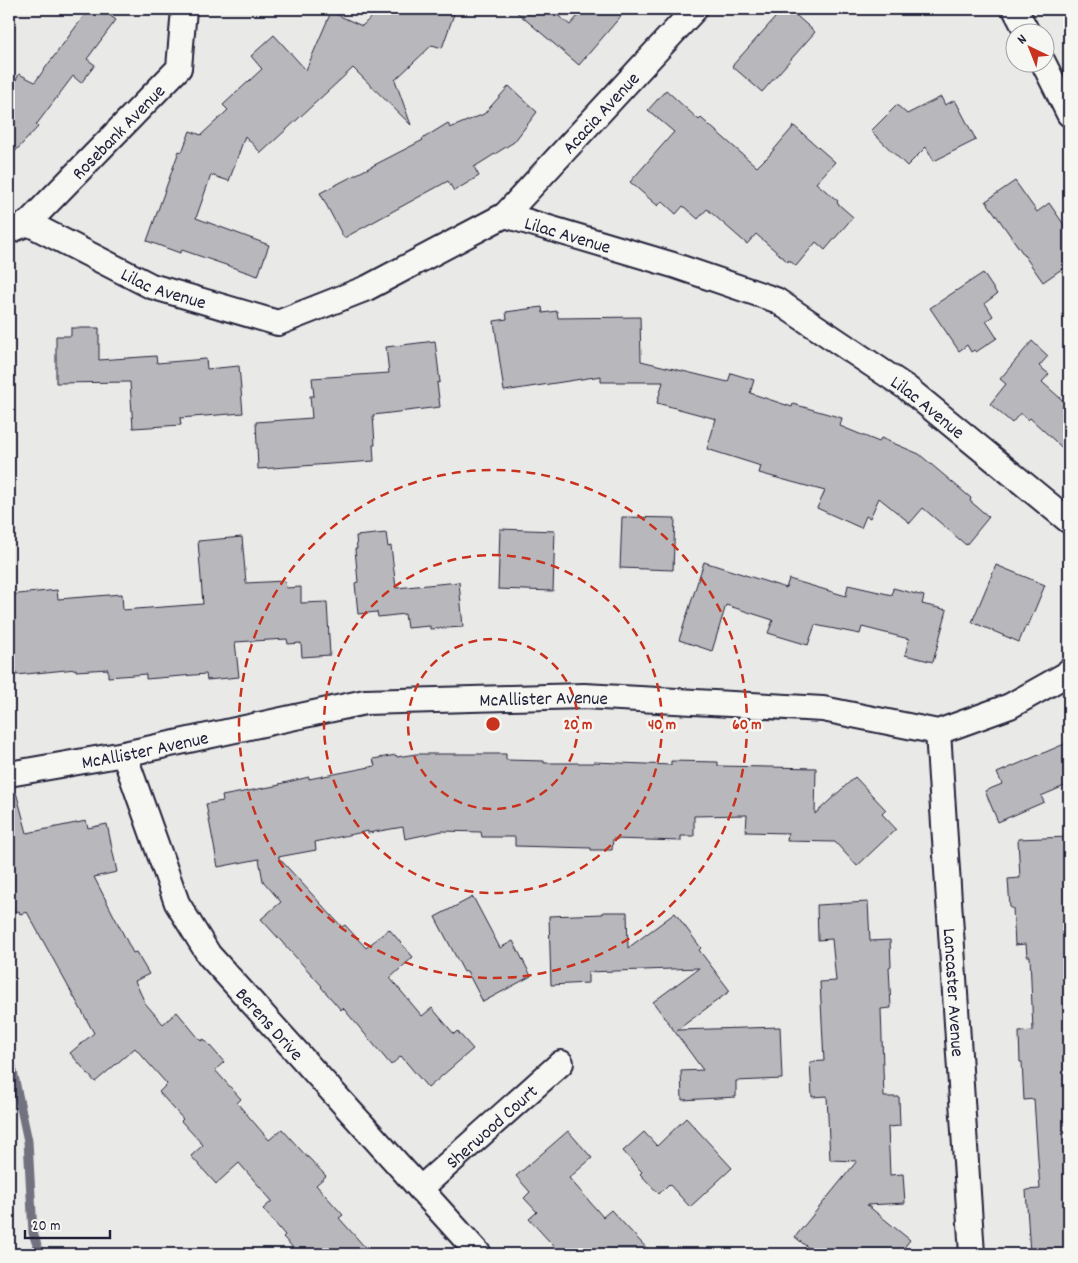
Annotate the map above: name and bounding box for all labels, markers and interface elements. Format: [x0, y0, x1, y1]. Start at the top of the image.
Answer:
north arrow [1006, 22, 1056, 72]
text: N [1013, 30, 1032, 50]
street label: Acacia Avenue [558, 67, 647, 162]
street label: Rosebank Avenue [67, 80, 173, 187]
street label: Lilac Avenue [521, 212, 613, 263]
street label: Lilac Avenue [115, 263, 209, 318]
street label: Lilac Avenue [884, 371, 969, 447]
street label: McAllister Avenue [479, 686, 608, 716]
centre of rings [484, 715, 502, 733]
text: 20 m [564, 715, 592, 737]
text: 40 m [648, 715, 676, 737]
text: 60 m [732, 715, 762, 737]
street label: McAllister Avenue [80, 726, 211, 778]
street label: Lancaster Avenue [934, 927, 969, 1058]
street label: Berens Drive [228, 983, 308, 1068]
street label: Sherwood Court [441, 1080, 545, 1177]
scale bar [25, 1208, 110, 1240]
text: 20 m [32, 1216, 60, 1238]

